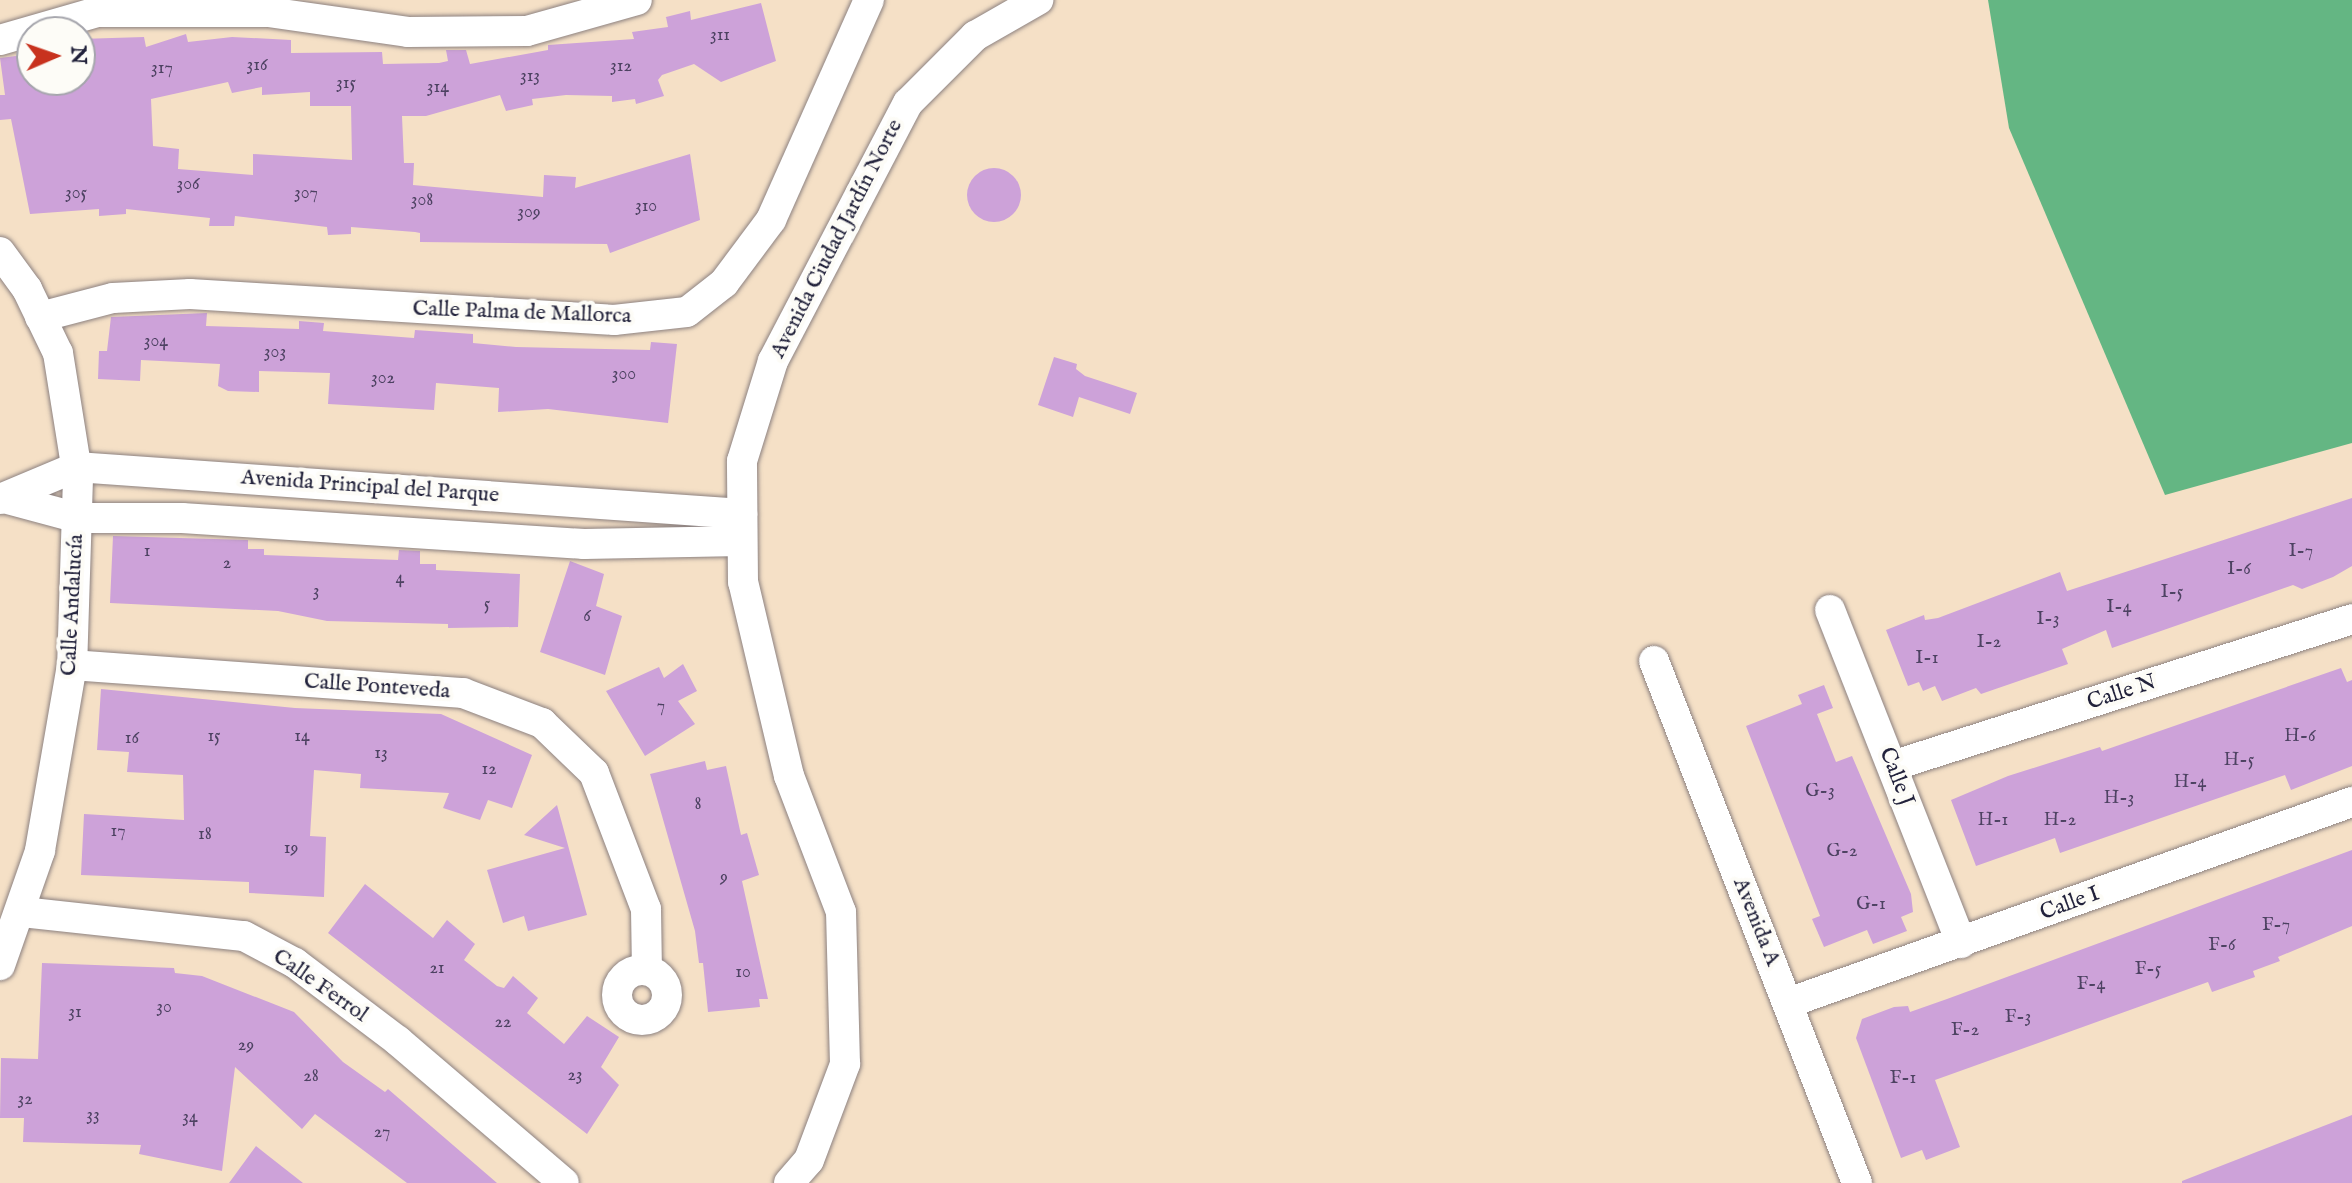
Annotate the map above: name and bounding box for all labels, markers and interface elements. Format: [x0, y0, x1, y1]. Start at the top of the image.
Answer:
north arrow [16, 16, 96, 96]
house number: 311 [710, 25, 730, 47]
text: N [64, 45, 92, 65]
house number: 316 [246, 55, 268, 77]
house number: 312 [610, 56, 632, 78]
house number: 317 [151, 58, 173, 80]
house number: 313 [520, 66, 540, 88]
house number: 315 [336, 73, 356, 95]
house number: 314 [427, 77, 449, 99]
street label: Avenida Ciudad Jardín Norte [765, 115, 909, 363]
house number: 306 [176, 174, 200, 196]
house number: 305 [65, 183, 87, 205]
house number: 307 [294, 183, 318, 205]
house number: 308 [411, 190, 433, 212]
house number: 310 [635, 196, 657, 218]
house number: 309 [517, 202, 541, 224]
street label: Calle Palma de Mallorca [412, 296, 632, 330]
house number: 304 [144, 331, 168, 353]
house number: 303 [264, 342, 286, 364]
house number: 300 [612, 364, 636, 386]
house number: 302 [371, 368, 395, 390]
street label: Avenida Principal del Parque [240, 465, 500, 509]
street label: Calle Andalucía [56, 533, 90, 677]
house number: 1 [144, 541, 150, 563]
house number: I-7 [2289, 541, 2313, 563]
house number: 2 [223, 553, 231, 575]
house number: I-6 [2227, 559, 2251, 581]
house number: 4 [396, 568, 404, 590]
house number: 3 [313, 581, 319, 603]
house number: I-5 [2161, 582, 2183, 604]
house number: 5 [484, 594, 490, 616]
house number: I-4 [2107, 597, 2131, 619]
house number: 6 [583, 606, 591, 628]
house number: I-3 [2037, 609, 2059, 631]
house number: I-2 [1977, 632, 2001, 654]
house number: I-1 [1916, 648, 1938, 670]
street label: Calle Ponteveda [303, 669, 451, 705]
street label: Calle N [2084, 669, 2160, 717]
house number: 7 [657, 696, 665, 718]
house number: 15 [207, 726, 221, 748]
house number: 14 [294, 726, 310, 748]
house number: H-6 [2284, 726, 2316, 748]
house number: 16 [125, 728, 139, 750]
house number: 13 [374, 743, 388, 765]
street label: Calle J [1873, 744, 1919, 810]
house number: H-5 [2224, 750, 2254, 772]
house number: 12 [481, 759, 497, 781]
house number: H-4 [2174, 772, 2206, 794]
house number: G-3 [1805, 781, 1835, 803]
house number: H-3 [2104, 788, 2134, 810]
house number: 8 [694, 794, 702, 816]
house number: H-1 [1978, 810, 2008, 832]
house number: H-2 [2044, 810, 2076, 832]
house number: 17 [110, 821, 126, 843]
house number: 18 [198, 824, 212, 846]
house number: 19 [284, 838, 298, 860]
house number: G-2 [1826, 841, 1858, 863]
house number: 9 [720, 867, 728, 889]
street label: Avenida A [1726, 874, 1786, 970]
street label: Calle I [2037, 881, 2103, 927]
house number: G-1 [1856, 894, 1886, 916]
house number: F-7 [2262, 915, 2290, 937]
house number: F-6 [2208, 935, 2236, 957]
street label: Calle Ferrol [267, 944, 373, 1028]
house number: 21 [429, 958, 445, 980]
house number: F-5 [2135, 959, 2161, 981]
house number: 10 [735, 962, 751, 984]
house number: F-4 [2077, 974, 2105, 996]
house number: 30 [156, 997, 172, 1019]
house number: 31 [68, 1002, 82, 1024]
house number: F-3 [2005, 1007, 2031, 1029]
house number: 22 [495, 1012, 511, 1034]
house number: F-2 [1951, 1020, 1979, 1042]
house number: 29 [238, 1035, 254, 1057]
house number: 23 [567, 1065, 583, 1087]
house number: 28 [303, 1066, 319, 1088]
house number: F-1 [1890, 1068, 1916, 1090]
house number: 32 [17, 1089, 33, 1111]
house number: 33 [86, 1105, 100, 1127]
house number: 34 [182, 1107, 198, 1129]
house number: 27 [374, 1122, 390, 1144]

